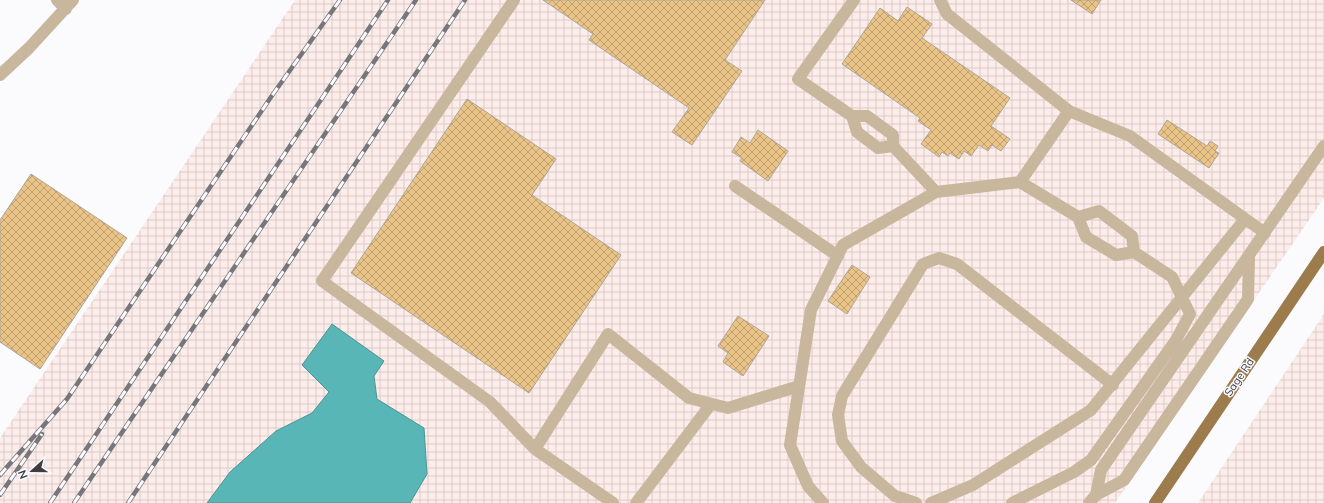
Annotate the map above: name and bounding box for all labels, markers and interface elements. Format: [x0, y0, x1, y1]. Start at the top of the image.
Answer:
street label: Sage Rd [1221, 355, 1257, 399]
north arrow [12, 451, 52, 491]
text: N [15, 468, 31, 481]

